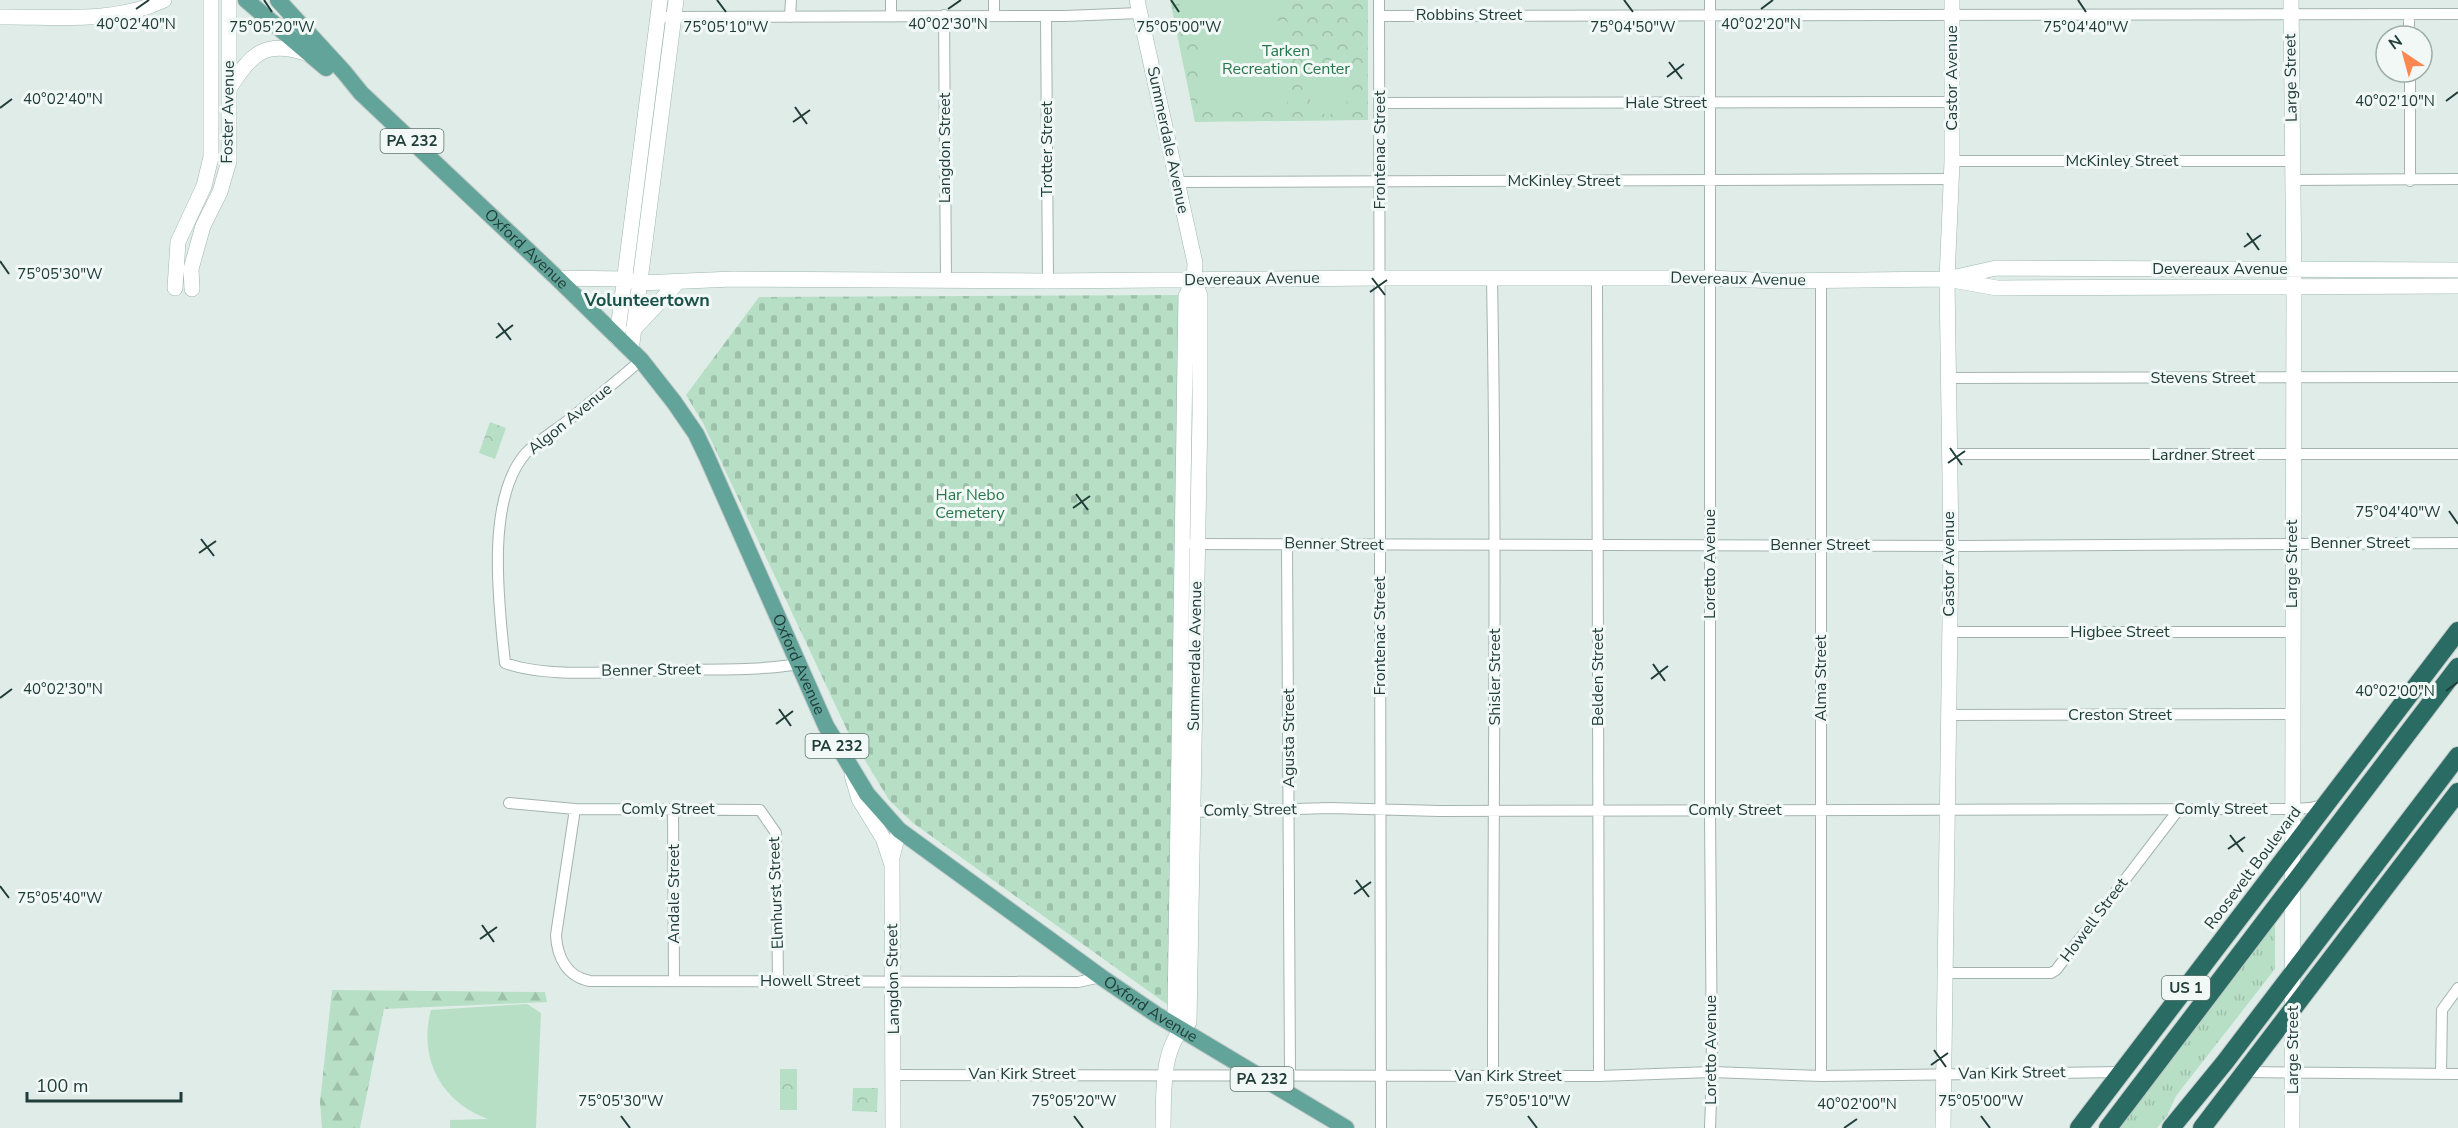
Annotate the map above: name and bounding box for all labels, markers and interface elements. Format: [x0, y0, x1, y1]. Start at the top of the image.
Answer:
street label: Robbins Street [1416, 4, 1523, 26]
text: 40°02'40"N [96, 14, 176, 34]
text: 40°02'30"N [908, 14, 988, 34]
text: 40°02'20"N [1721, 14, 1801, 34]
text: 75°05'20"W [229, 17, 315, 37]
text: 75°05'10"W [683, 17, 769, 37]
text: 75°05'00"W [1136, 17, 1222, 37]
text: 75°04'50"W [1590, 17, 1676, 37]
text: 75°04'40"W [2043, 17, 2129, 37]
north arrow [2374, 24, 2434, 84]
street label: Castor Avenue [1941, 25, 1963, 131]
text: N [2384, 30, 2407, 55]
street label: Large Street [2279, 33, 2303, 122]
park label: Tarken Recreation Center [1222, 40, 1350, 80]
street label: Foster Avenue [216, 60, 240, 164]
street label: Summerdale Avenue [1142, 64, 1194, 216]
text: 40°02'40"N [23, 89, 103, 109]
street label: Frontenac Street [1369, 90, 1391, 210]
text: 40°02'10"N [2355, 91, 2435, 111]
street label: Langdon Street [934, 92, 956, 203]
street label: Hale Street [1625, 92, 1707, 114]
street label: Trotter Street [1036, 101, 1058, 197]
road number: PA 232 [380, 129, 444, 153]
street label: McKinley Street [2066, 150, 2179, 172]
street label: McKinley Street [1508, 170, 1621, 192]
street label: Oxford Avenue [479, 204, 573, 294]
street label: Devereaux Avenue [2152, 258, 2288, 280]
text: 75°05'30"W [17, 264, 103, 284]
street label: Devereaux Avenue [1184, 267, 1320, 291]
street label: Devereaux Avenue [1670, 267, 1806, 291]
district label: Volunteertown [583, 288, 710, 312]
street label: Stevens Street [2151, 367, 2256, 389]
street label: Algon Avenue [523, 378, 617, 460]
street label: Lardner Street [2151, 444, 2255, 466]
park label: Har Nebo Cemetery [935, 484, 1005, 524]
text: 75°04'40"W [2355, 502, 2441, 522]
street label: Loretto Avenue [1699, 509, 1721, 619]
street label: Castor Avenue [1938, 511, 1960, 617]
street label: Large Street [2281, 519, 2303, 608]
street label: Benner Street [1284, 532, 1384, 556]
street label: Benner Street [2310, 532, 2410, 554]
street label: Benner Street [1770, 534, 1870, 556]
street label: Frontenac Street [1369, 576, 1391, 696]
street label: Summerdale Avenue [1183, 581, 1207, 731]
street label: Oxford Avenue [767, 610, 831, 718]
street label: Higbee Street [2070, 621, 2170, 643]
street label: Belden Street [1587, 627, 1609, 726]
street label: Shisler Street [1484, 628, 1506, 726]
street label: Alma Street [1810, 634, 1832, 721]
street label: Benner Street [601, 658, 701, 682]
text: 40°02'30"N [23, 679, 103, 699]
text: 40°02'00"N [2355, 681, 2435, 701]
street label: Agusta Street [1278, 688, 1300, 788]
street label: Creston Street [2068, 704, 2172, 726]
road number: PA 232 [806, 734, 868, 758]
street label: Comly Street [621, 798, 715, 820]
street label: Comly Street [1203, 798, 1297, 822]
street label: Comly Street [2174, 798, 2268, 820]
street label: Comly Street [1688, 799, 1782, 821]
street label: Roosevelt Boulevard [2199, 802, 2307, 934]
street label: Elmhurst Street [763, 836, 789, 950]
street label: Andale Street [663, 844, 685, 944]
street label: Howell Street [2055, 873, 2133, 967]
text: 75°05'40"W [17, 888, 103, 908]
street label: Langdon Street [881, 923, 905, 1035]
street label: Howell Street [760, 970, 860, 992]
street label: Oxford Avenue [1099, 971, 1202, 1048]
road number: US 1 [2162, 976, 2210, 1000]
street label: Loretto Avenue [1700, 995, 1722, 1105]
street label: Large Street [2282, 1005, 2304, 1094]
street label: Van Kirk Street [1957, 1061, 2066, 1085]
street label: Van Kirk Street [968, 1063, 1076, 1085]
scale bar [27, 1065, 182, 1103]
street label: Van Kirk Street [1454, 1065, 1562, 1087]
road number: PA 232 [1230, 1067, 1294, 1091]
text: 100 m [36, 1074, 88, 1098]
text: 75°05'30"W [578, 1091, 664, 1111]
text: 75°05'20"W [1031, 1091, 1117, 1111]
text: 75°05'10"W [1485, 1091, 1571, 1111]
text: 75°05'00"W [1938, 1091, 2024, 1111]
text: 40°02'00"N [1817, 1094, 1897, 1114]

